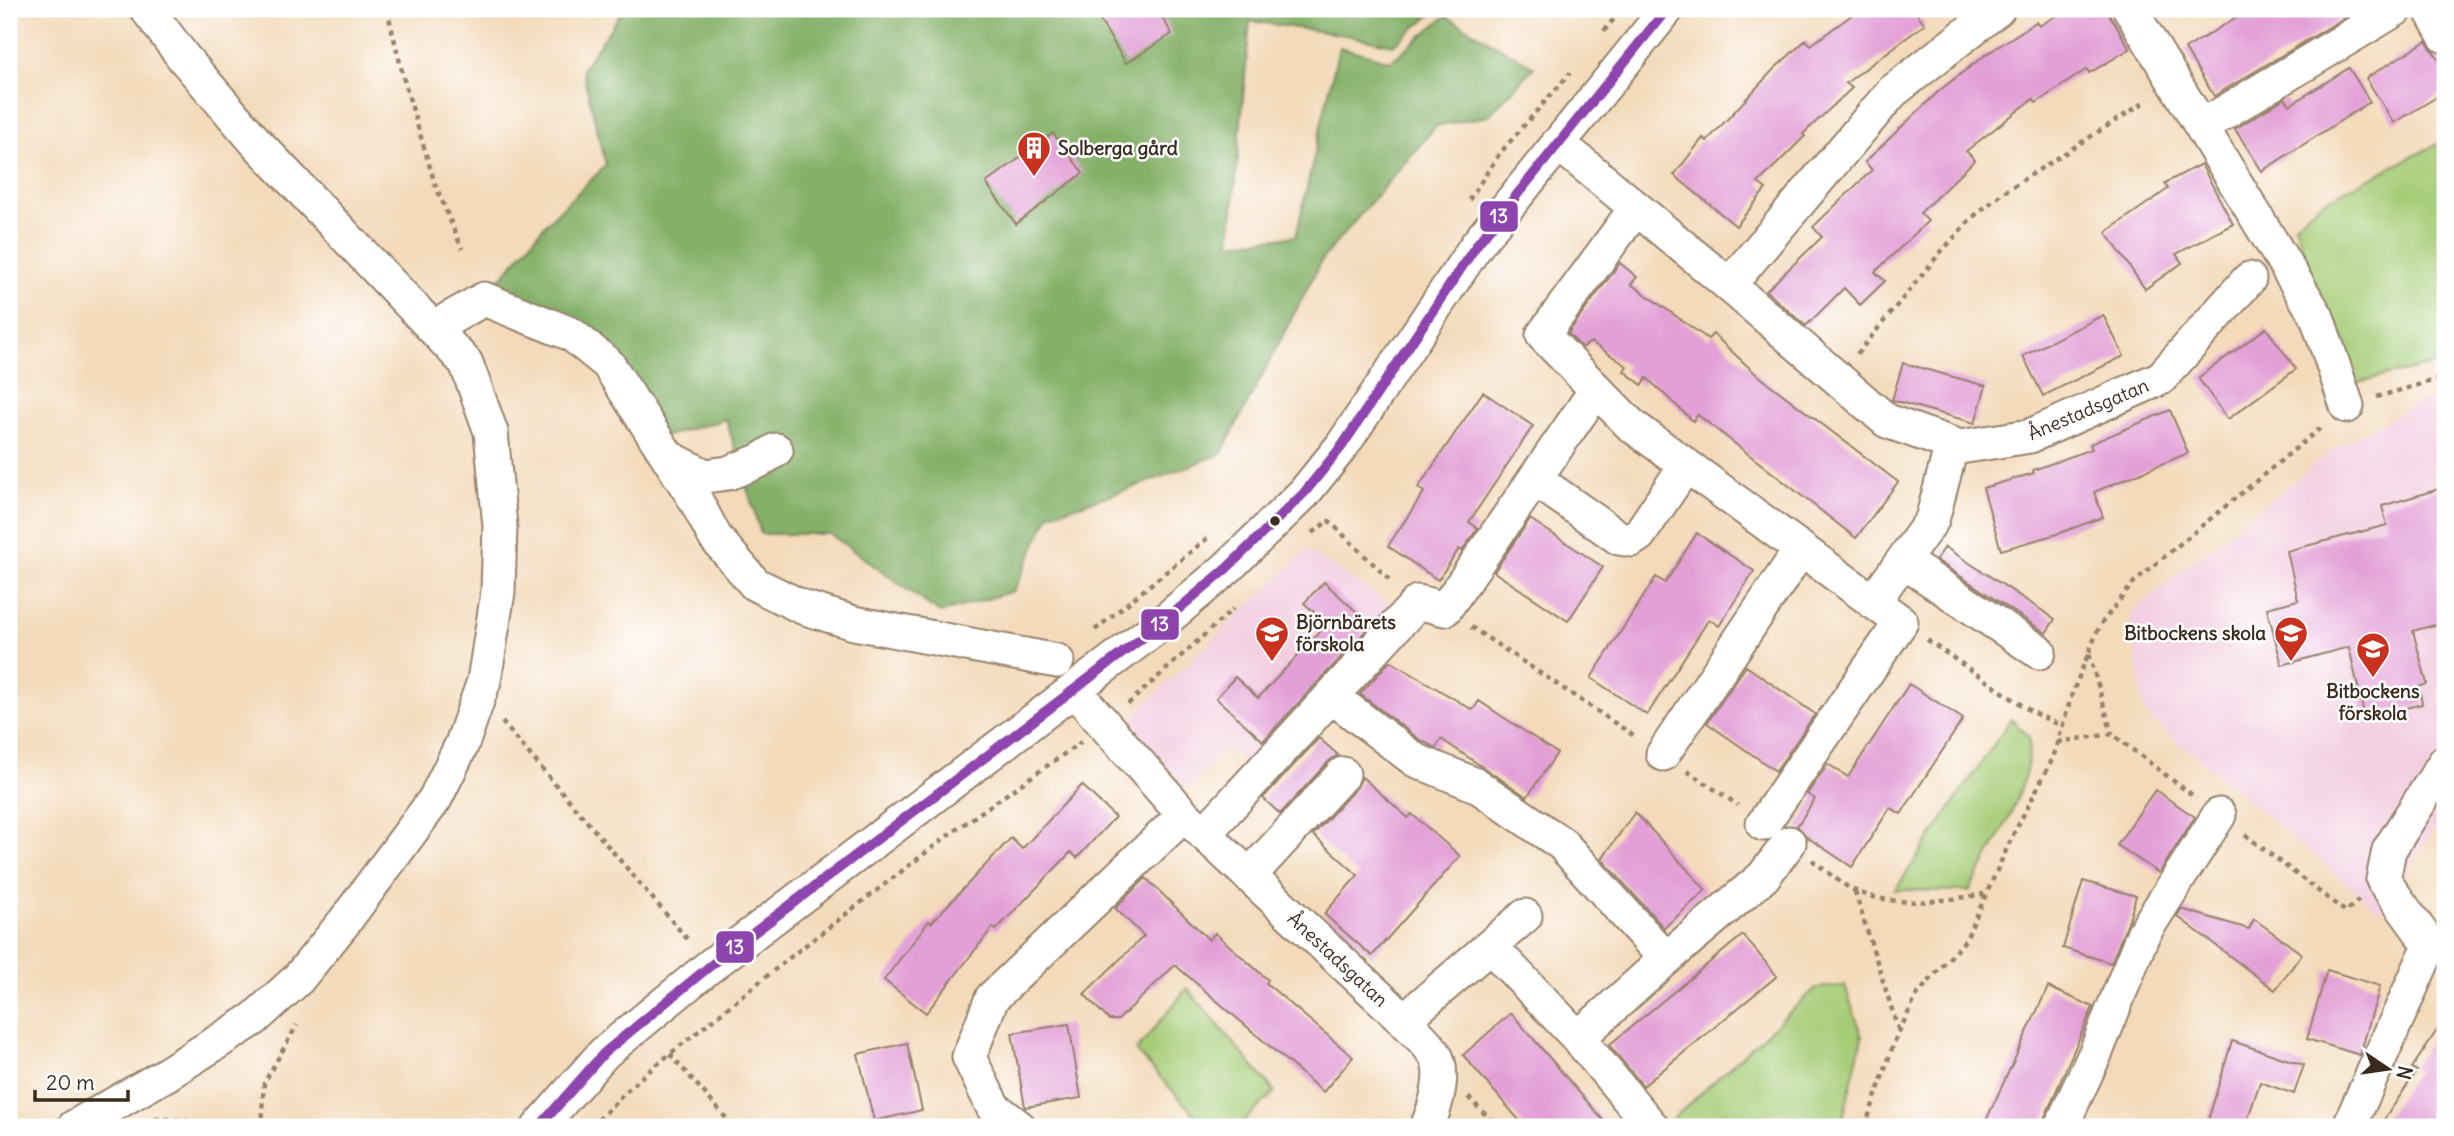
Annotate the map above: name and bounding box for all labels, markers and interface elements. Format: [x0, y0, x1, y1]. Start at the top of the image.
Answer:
building icon: Solberga gård [1015, 129, 1053, 178]
place label: Solberga gård [1058, 136, 1178, 160]
line badge: 13 [1479, 200, 1519, 233]
text: 13 [1490, 204, 1508, 228]
street label: Ånestadsgatan [2024, 373, 2152, 445]
unlabelled marker [1268, 514, 1282, 528]
line badge: 13 [1140, 608, 1180, 641]
place label: Björnbärets förskola [1296, 610, 1396, 656]
text: 13 [1151, 612, 1169, 636]
school or university icon: Björnbärets förskola [1253, 614, 1291, 663]
school or university icon: Bitbockens skola [2272, 614, 2310, 663]
place label: Bitbockens skola [2124, 621, 2266, 645]
school or university icon: Bitbockens förskola [2354, 630, 2392, 679]
place label: Bitbockens förskola [2326, 679, 2420, 725]
street label: Ånestadsgatan [1283, 906, 1393, 1012]
line badge: 13 [715, 930, 755, 964]
text: 13 [726, 935, 744, 959]
north arrow [2352, 1034, 2422, 1104]
scale bar [35, 1059, 128, 1103]
text: N [2391, 1064, 2418, 1082]
text: 20 m [46, 1069, 95, 1096]

